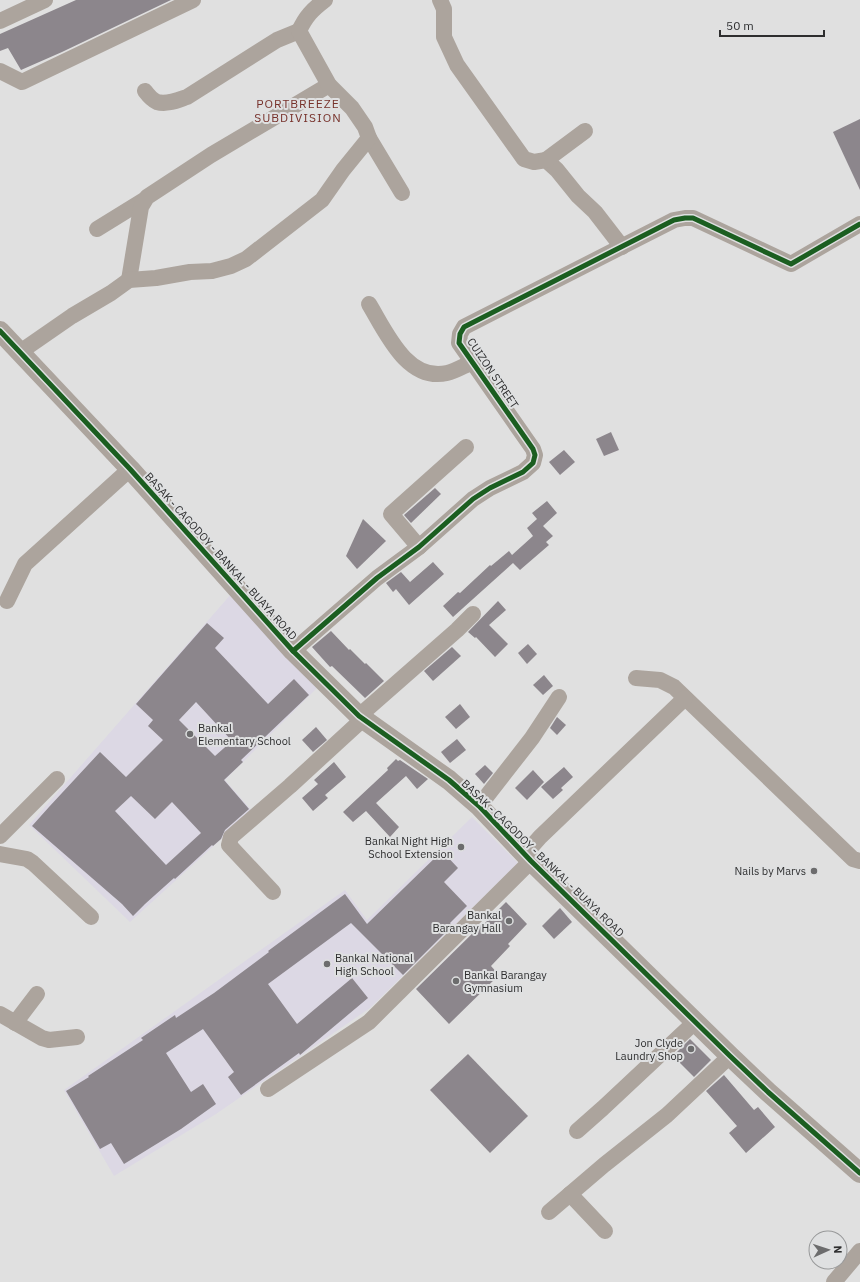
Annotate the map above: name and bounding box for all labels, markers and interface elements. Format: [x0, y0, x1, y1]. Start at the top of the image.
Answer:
scale bar [720, 12, 824, 38]
text: 50 m [726, 18, 754, 33]
district label: PORTBREEZE SUBDIVISION [254, 96, 342, 125]
street label: CUIZON STREET [464, 335, 522, 411]
street label: BASAK - CAGODOY - BANKAL - BUAYA ROAD [142, 469, 300, 643]
place label: Bankal Elementary School [198, 721, 291, 748]
marker: Bankal Elementary School [185, 729, 195, 739]
street label: BASAK - CAGODOY - BANKAL - BUAYA ROAD [459, 776, 627, 940]
place label: Bankal Night High School Extension [365, 834, 453, 861]
marker: Bankal Night High School Extension [456, 842, 466, 852]
place label: Nails by Marvs [735, 864, 806, 878]
marker: Nails by Marvs [809, 866, 819, 876]
place label: Bankal Barangay Hall [433, 908, 501, 935]
marker: Bankal Barangay Hall [504, 916, 514, 926]
place label: Bankal National High School [335, 951, 413, 978]
marker: Bankal National High School [322, 959, 332, 969]
place label: Bankal Barangay Gymnasium [464, 968, 547, 995]
marker: Bankal Barangay Gymnasium [451, 976, 461, 986]
place label: Jon Clyde Laundry Shop [615, 1036, 683, 1063]
marker: Jon Clyde Laundry Shop [686, 1044, 696, 1054]
north arrow [808, 1230, 848, 1270]
text: N [831, 1245, 845, 1254]

